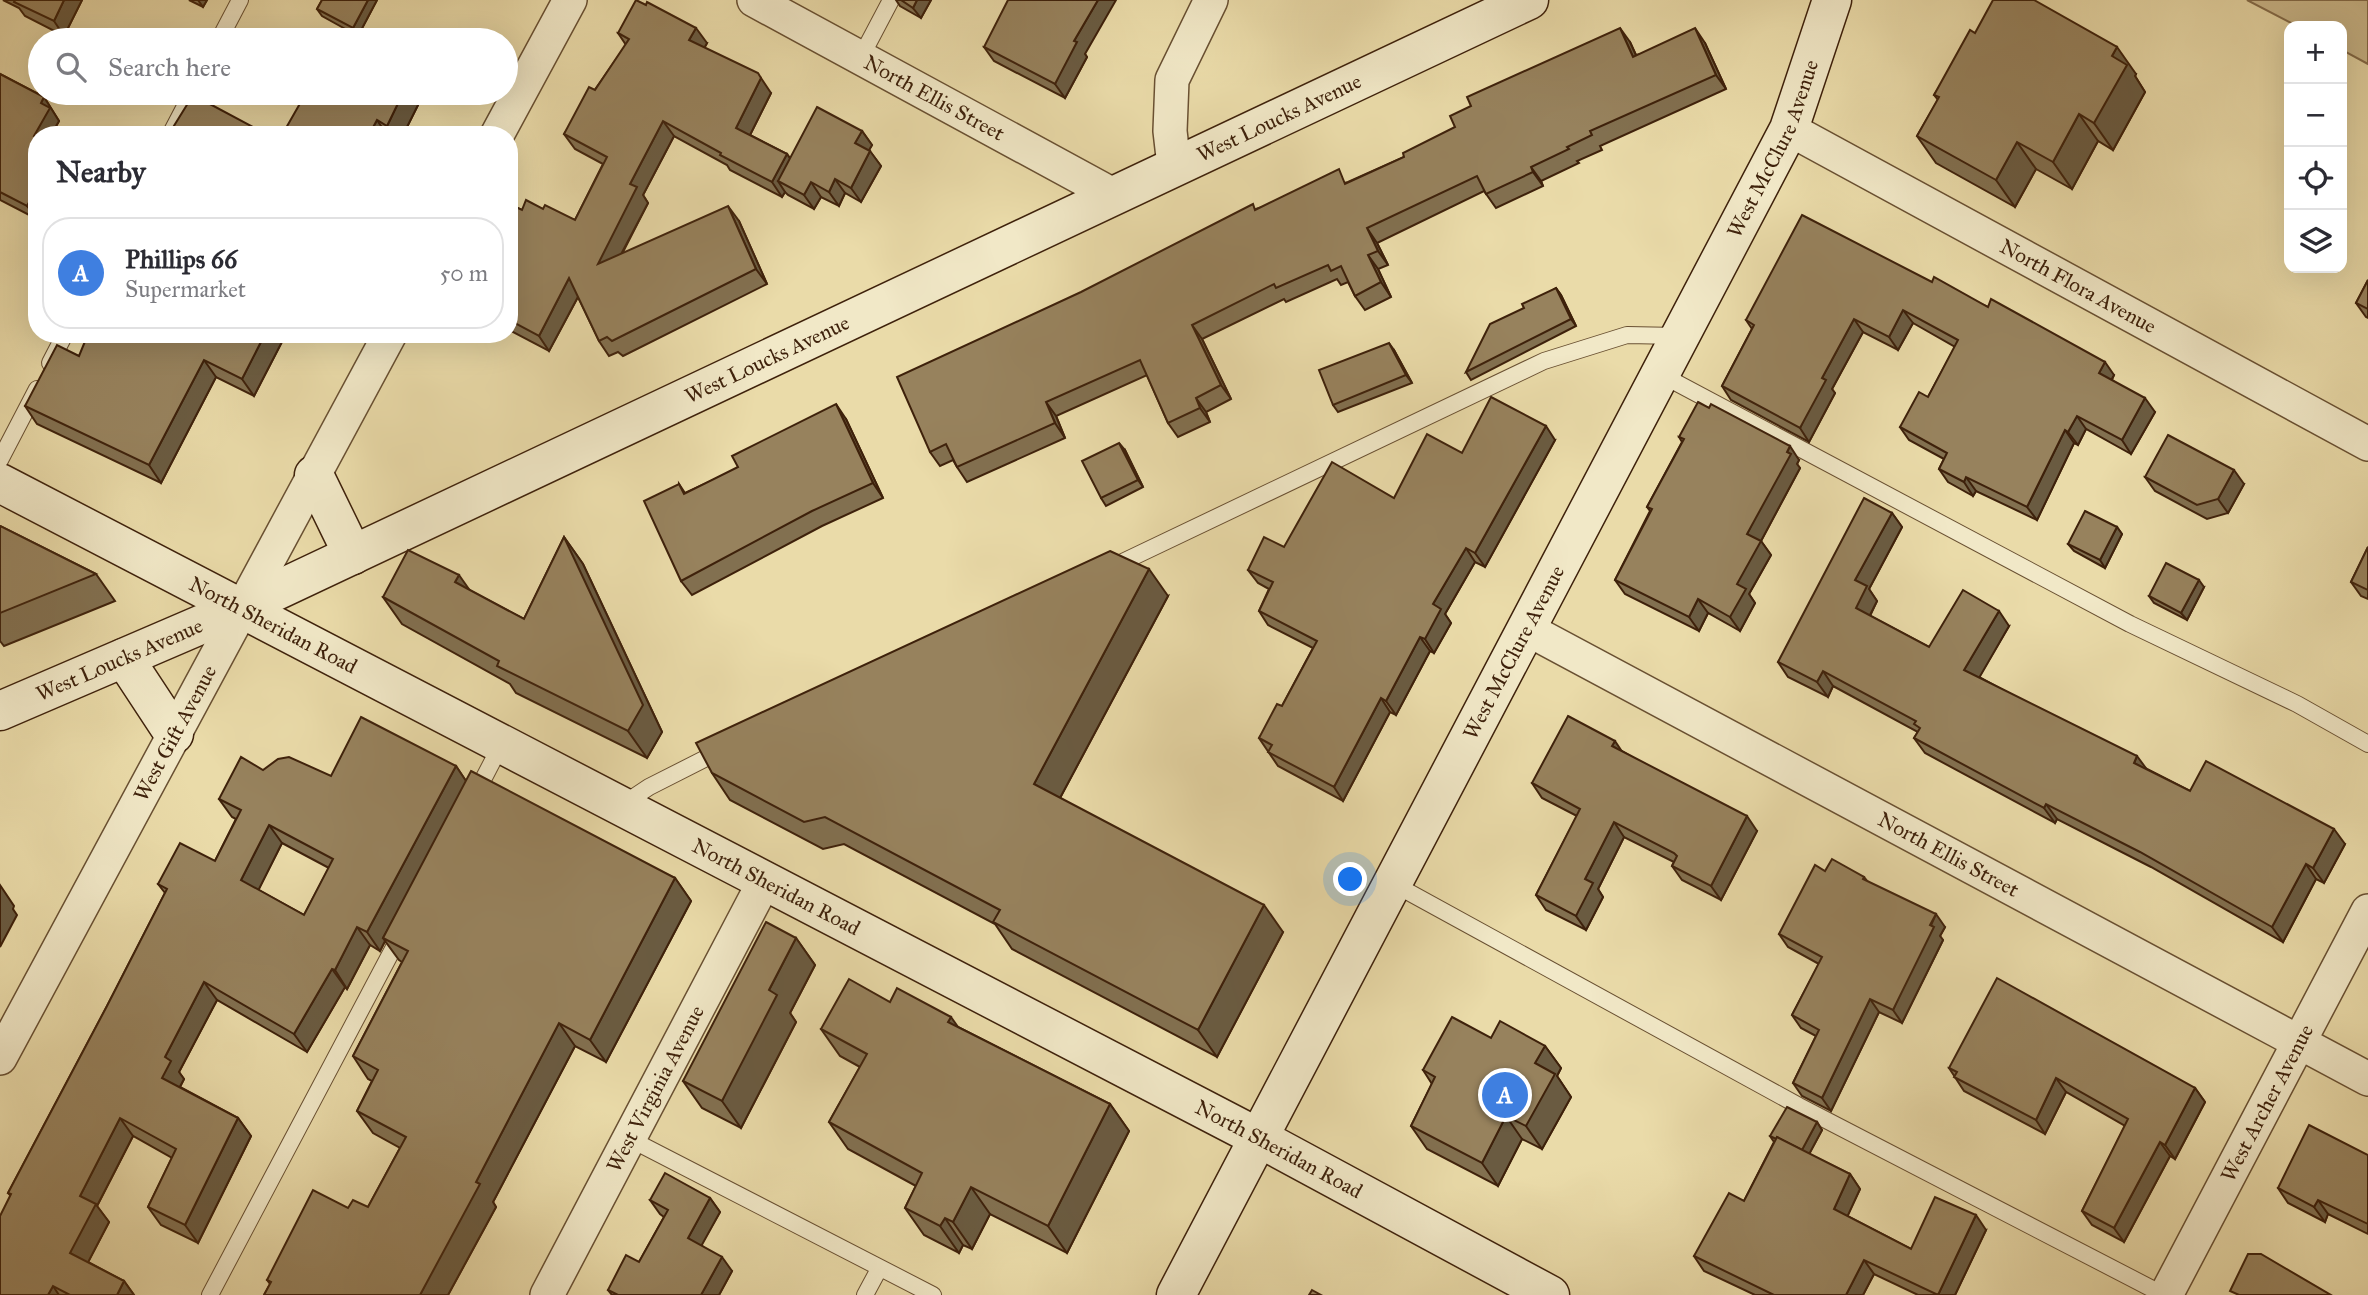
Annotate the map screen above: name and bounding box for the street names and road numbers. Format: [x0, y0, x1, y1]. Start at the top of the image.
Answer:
street label: North Ellis Street [859, 49, 1010, 147]
street label: West McClure Avenue [1721, 56, 1824, 242]
street label: West Loucks Avenue [1193, 68, 1366, 168]
street label: North Flora Avenue [1995, 233, 2161, 339]
street label: West Loucks Avenue [681, 309, 854, 409]
street label: West McClure Avenue [1457, 561, 1570, 744]
street label: North Sheridan Road [185, 571, 362, 680]
street label: West Loucks Avenue [32, 612, 207, 707]
street label: West Gift Avenue [128, 660, 222, 806]
street label: North Ellis Street [1873, 806, 2024, 903]
street label: North Sheridan Road [688, 832, 865, 941]
street label: West Virginia Avenue [601, 1001, 710, 1177]
street label: West Archer Avenue [2215, 1020, 2319, 1186]
street label: North Sheridan Road [1191, 1094, 1367, 1205]

